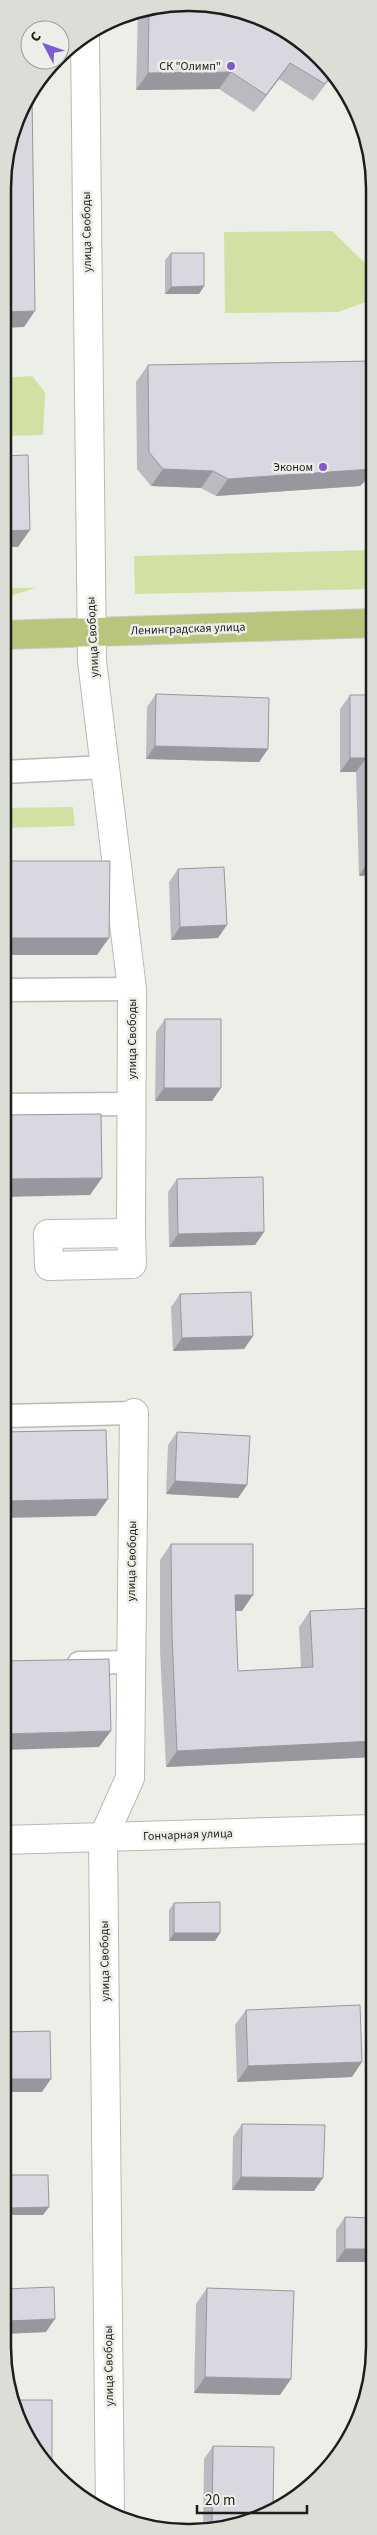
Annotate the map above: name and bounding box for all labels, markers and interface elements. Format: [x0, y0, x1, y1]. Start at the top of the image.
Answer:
north arrow [20, 20, 70, 70]
text: С [26, 27, 46, 47]
place label: СК "Олимп" [159, 58, 221, 75]
marker: СК "Олимп" [225, 60, 237, 72]
street label: улица Свободы [78, 191, 96, 273]
place label: Эконом [273, 459, 313, 476]
marker: Эконом [317, 461, 329, 473]
street label: улица Свободы [82, 596, 104, 678]
street label: Ленинградская улица [130, 618, 246, 640]
street label: улица Свободы [124, 999, 141, 1079]
street label: улица Свободы [123, 1520, 141, 1602]
street label: Гончарная улица [143, 1825, 233, 1845]
street label: улица Свободы [96, 1920, 114, 2002]
street label: улица Свободы [100, 2325, 118, 2407]
scale bar [197, 2482, 307, 2514]
text: 20 m [205, 2490, 235, 2511]

